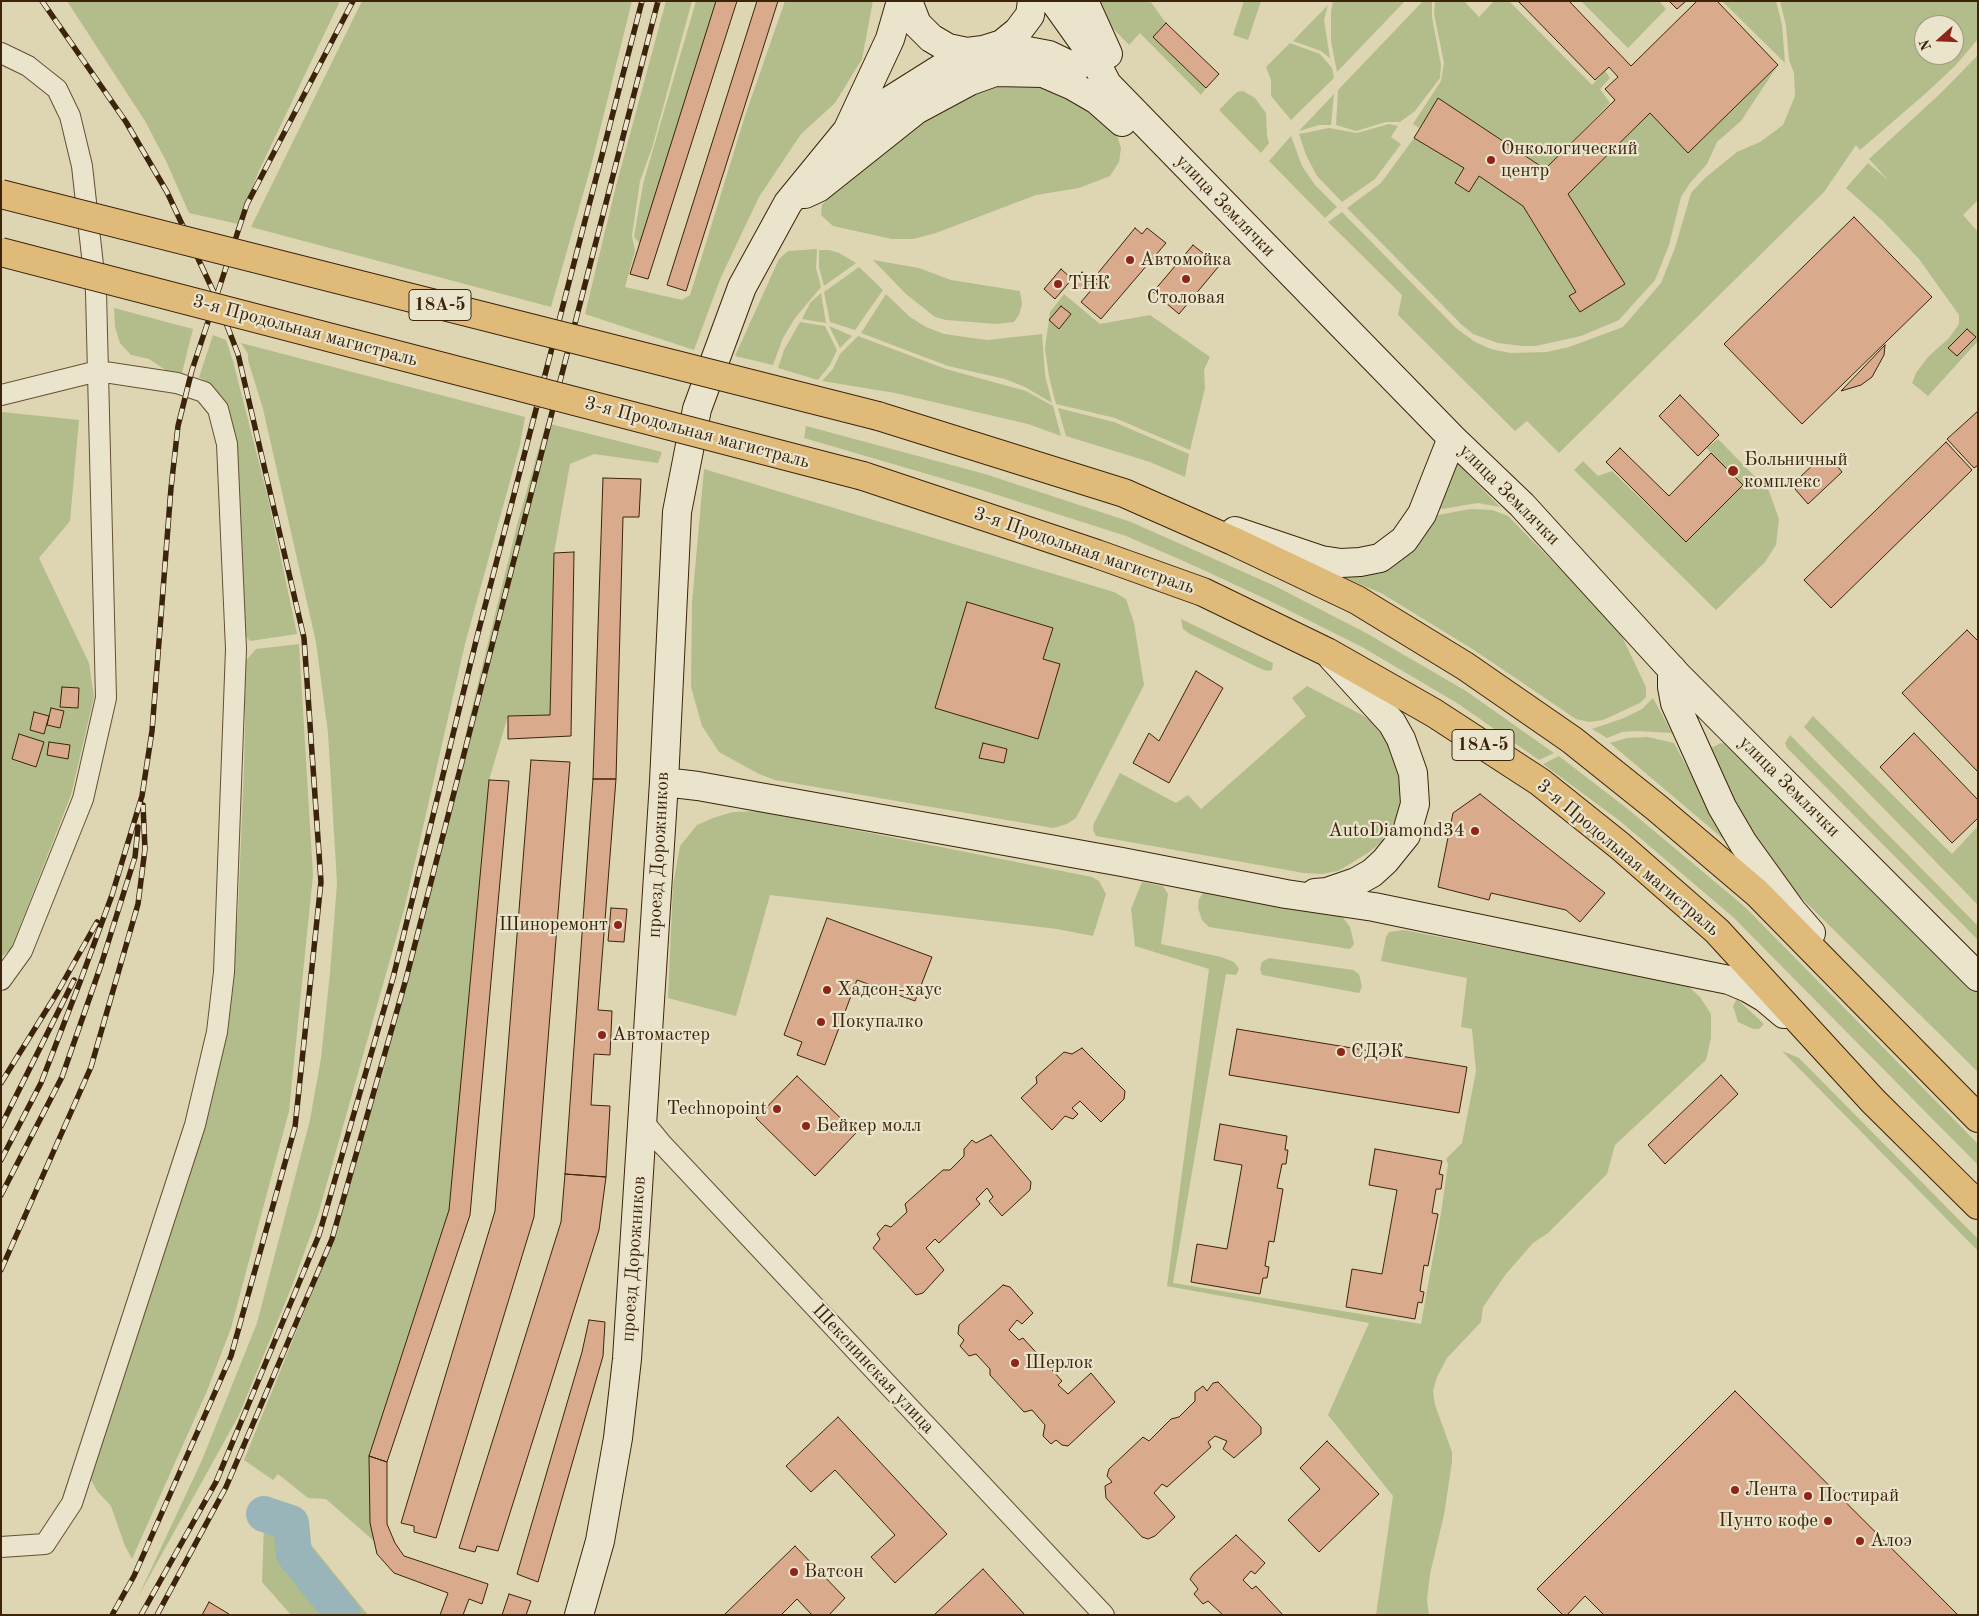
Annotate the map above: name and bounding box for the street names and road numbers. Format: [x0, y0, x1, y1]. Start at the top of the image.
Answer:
street label: улица Землячки [1170, 150, 1280, 262]
street label: 3-я Продольная магистраль [190, 290, 420, 372]
road number: 18А-5 [409, 290, 471, 320]
street label: 3-я Продольная магистраль [582, 392, 812, 474]
street label: улица Землячки [1453, 439, 1565, 551]
street label: 3-я Продольная магистраль [971, 502, 1197, 600]
road number: 18А-5 [1452, 730, 1514, 760]
street label: улица Землячки [1733, 731, 1845, 843]
street label: проезд Дорожников [643, 771, 675, 939]
street label: 3-я Продольная магистраль [1532, 775, 1724, 941]
street label: проезд Дорожников [617, 1175, 651, 1343]
street label: Шекснинская улица [807, 1299, 939, 1439]

